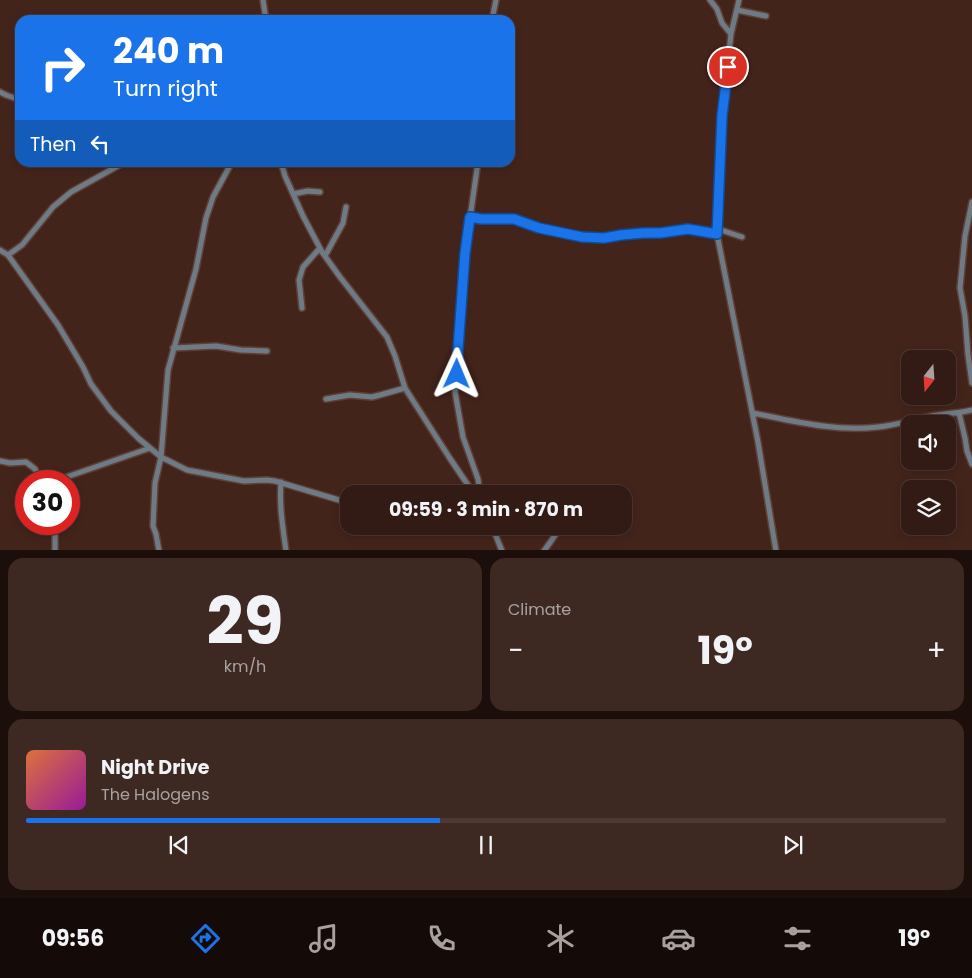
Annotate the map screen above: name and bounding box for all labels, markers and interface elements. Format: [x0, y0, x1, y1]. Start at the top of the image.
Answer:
text: 240 m [113, 26, 224, 75]
icon: right [30, 35, 95, 100]
pin [707, 46, 749, 88]
icon: arrive [714, 53, 742, 81]
text: Turn right [113, 73, 218, 104]
icon: left [86, 130, 114, 158]
text: Then [30, 131, 76, 158]
position arrow [430, 347, 482, 399]
north arrow [901, 350, 956, 405]
map controls [901, 350, 956, 535]
button: sound [901, 415, 956, 470]
speed limit sign: 30 [15, 470, 80, 535]
button: layers [901, 480, 956, 535]
text: 09:59 · 3 min · 870 m [389, 496, 583, 523]
text: 29 [206, 576, 284, 667]
text: Climate [508, 598, 571, 621]
text: 19° [698, 624, 753, 677]
text: − [508, 631, 523, 670]
text: + [927, 631, 946, 670]
text: km/h [224, 655, 266, 678]
text: Night Drive [101, 754, 210, 781]
text: The Halogens [101, 783, 209, 806]
icon: previous [165, 831, 193, 859]
icon: pause [472, 831, 500, 859]
icon: next [779, 831, 807, 859]
icon: directions [188, 921, 223, 956]
icon: music [306, 921, 341, 956]
icon: phone [424, 921, 459, 956]
icon: climate [543, 921, 578, 956]
icon: car [661, 921, 696, 956]
icon: filters [780, 921, 815, 956]
text: 09:56 [42, 923, 104, 954]
text: 19° [898, 923, 930, 954]

